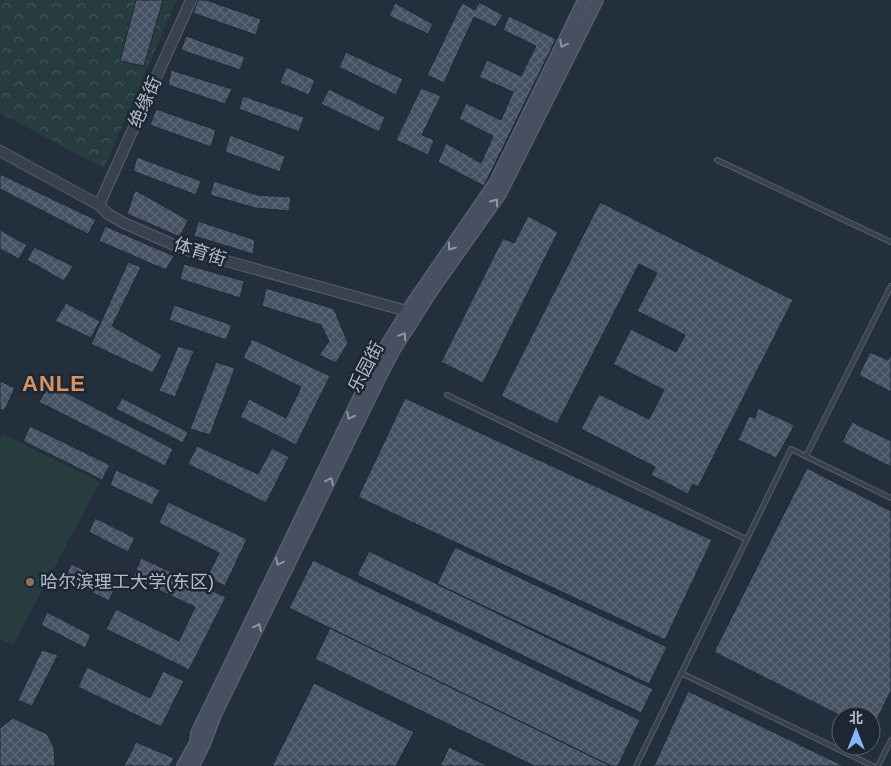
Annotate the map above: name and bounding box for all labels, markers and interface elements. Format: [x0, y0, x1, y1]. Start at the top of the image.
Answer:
one-way arrow [559, 39, 569, 48]
street label: 绝缘街 [125, 73, 165, 131]
one-way arrow [489, 199, 497, 208]
street label: 体育街 [171, 234, 229, 270]
one-way arrow [448, 241, 457, 251]
one-way arrow [397, 333, 407, 342]
street label: 乐园街 [344, 338, 388, 396]
district label: ANLE [22, 371, 86, 396]
one-way arrow [345, 411, 356, 420]
one-way arrow [323, 477, 334, 486]
one-way arrow [275, 557, 285, 566]
place label: 哈尔滨理工大学(东区) [40, 572, 214, 592]
marker: 哈尔滨理工大学(东区) [24, 576, 36, 588]
one-way arrow [252, 623, 262, 632]
north arrow [831, 706, 881, 756]
text: 北 [849, 710, 863, 726]

